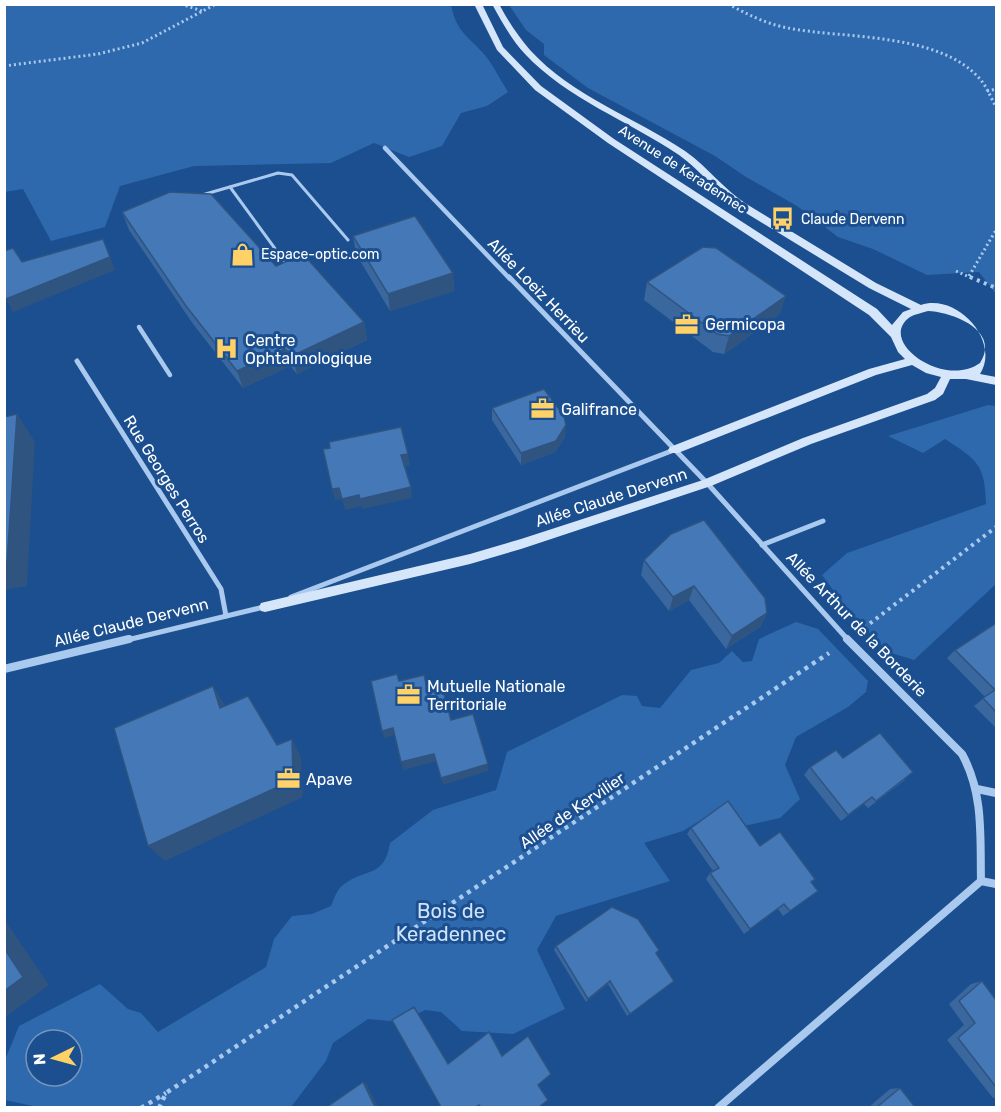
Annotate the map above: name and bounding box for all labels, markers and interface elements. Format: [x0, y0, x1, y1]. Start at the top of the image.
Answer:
street label: Avenue de Keradennec [615, 122, 750, 217]
bus stop icon: Claude Dervenn [770, 206, 796, 232]
place label: Claude Dervenn [801, 211, 905, 228]
street label: Allée Loeiz Herrieu [484, 234, 593, 347]
shop icon: Espace-optic.com [230, 241, 256, 267]
place label: Espace-optic.com [261, 246, 380, 263]
office icon: Germicopa [674, 311, 700, 337]
place label: Germicopa [705, 315, 785, 334]
place label: Centre Ophtalmologique [245, 331, 372, 368]
hospital icon: Centre Ophtalmologique [214, 336, 240, 362]
office icon: Galifrance [530, 396, 556, 422]
place label: Galifrance [561, 400, 637, 419]
street label: Rue Georges Perros [120, 412, 214, 547]
street label: Allée Claude Dervenn [533, 464, 690, 531]
street label: Allée Arthur de la Borderie [782, 548, 931, 701]
street label: Allée Claude Dervenn [52, 594, 210, 651]
place label: Mutuelle Nationale Territoriale [427, 677, 565, 714]
office icon: Mutuelle Nationale Territoriale [396, 682, 422, 708]
office icon: Apave [275, 766, 301, 792]
street label: Allée de Kervilier [516, 768, 628, 853]
place label: Apave [306, 770, 352, 789]
park label: Bois de Keradennec [396, 899, 506, 946]
north arrow [24, 1028, 84, 1088]
text: N [30, 1053, 50, 1066]

